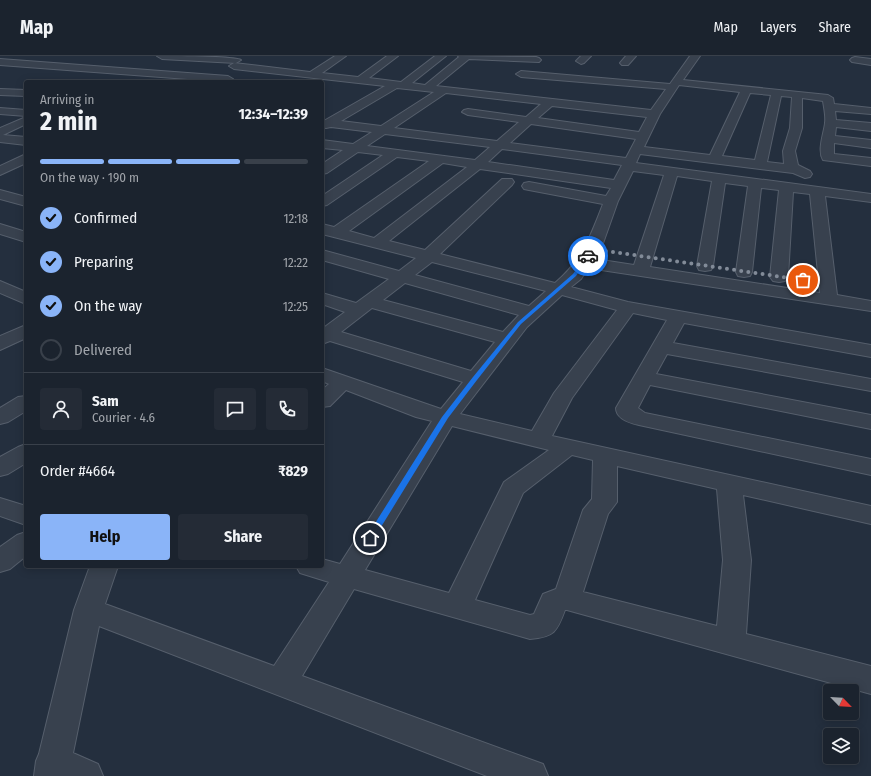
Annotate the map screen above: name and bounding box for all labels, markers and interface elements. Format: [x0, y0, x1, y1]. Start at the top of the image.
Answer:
text: Map [20, 16, 53, 39]
text: Map [714, 19, 738, 36]
text: Layers [760, 19, 796, 36]
text: Share [818, 19, 851, 36]
text: Arriving in [40, 92, 94, 107]
text: 12:34–12:39 [239, 105, 308, 123]
text: 2 min [40, 106, 98, 137]
text: On the way · 190 m [40, 170, 139, 185]
icon: check [40, 207, 62, 229]
text: Confirmed [74, 209, 137, 227]
text: 12:18 [283, 211, 308, 226]
courier [568, 236, 608, 276]
icon: car [577, 245, 599, 267]
icon: check [40, 251, 62, 273]
text: Preparing [74, 253, 133, 271]
text: 12:22 [283, 255, 308, 270]
pin [786, 263, 820, 297]
icon: bag [792, 269, 814, 291]
icon: check [40, 295, 62, 317]
text: On the way [74, 297, 142, 315]
text: 12:25 [283, 299, 308, 314]
text: Delivered [74, 341, 132, 359]
button: person [40, 388, 82, 430]
button: chat [214, 388, 256, 430]
button: phone [266, 388, 308, 430]
text: Sam [92, 392, 119, 410]
text: Courier · 4.6 [92, 410, 155, 425]
text: Order #4664 [40, 462, 115, 480]
text: ₹829 [278, 462, 308, 480]
button: Help [40, 514, 170, 560]
button: Share [178, 514, 308, 560]
pin [353, 521, 387, 555]
icon: home [359, 527, 381, 549]
north arrow [823, 684, 859, 720]
map controls [823, 684, 859, 764]
button: layers [823, 728, 859, 764]

